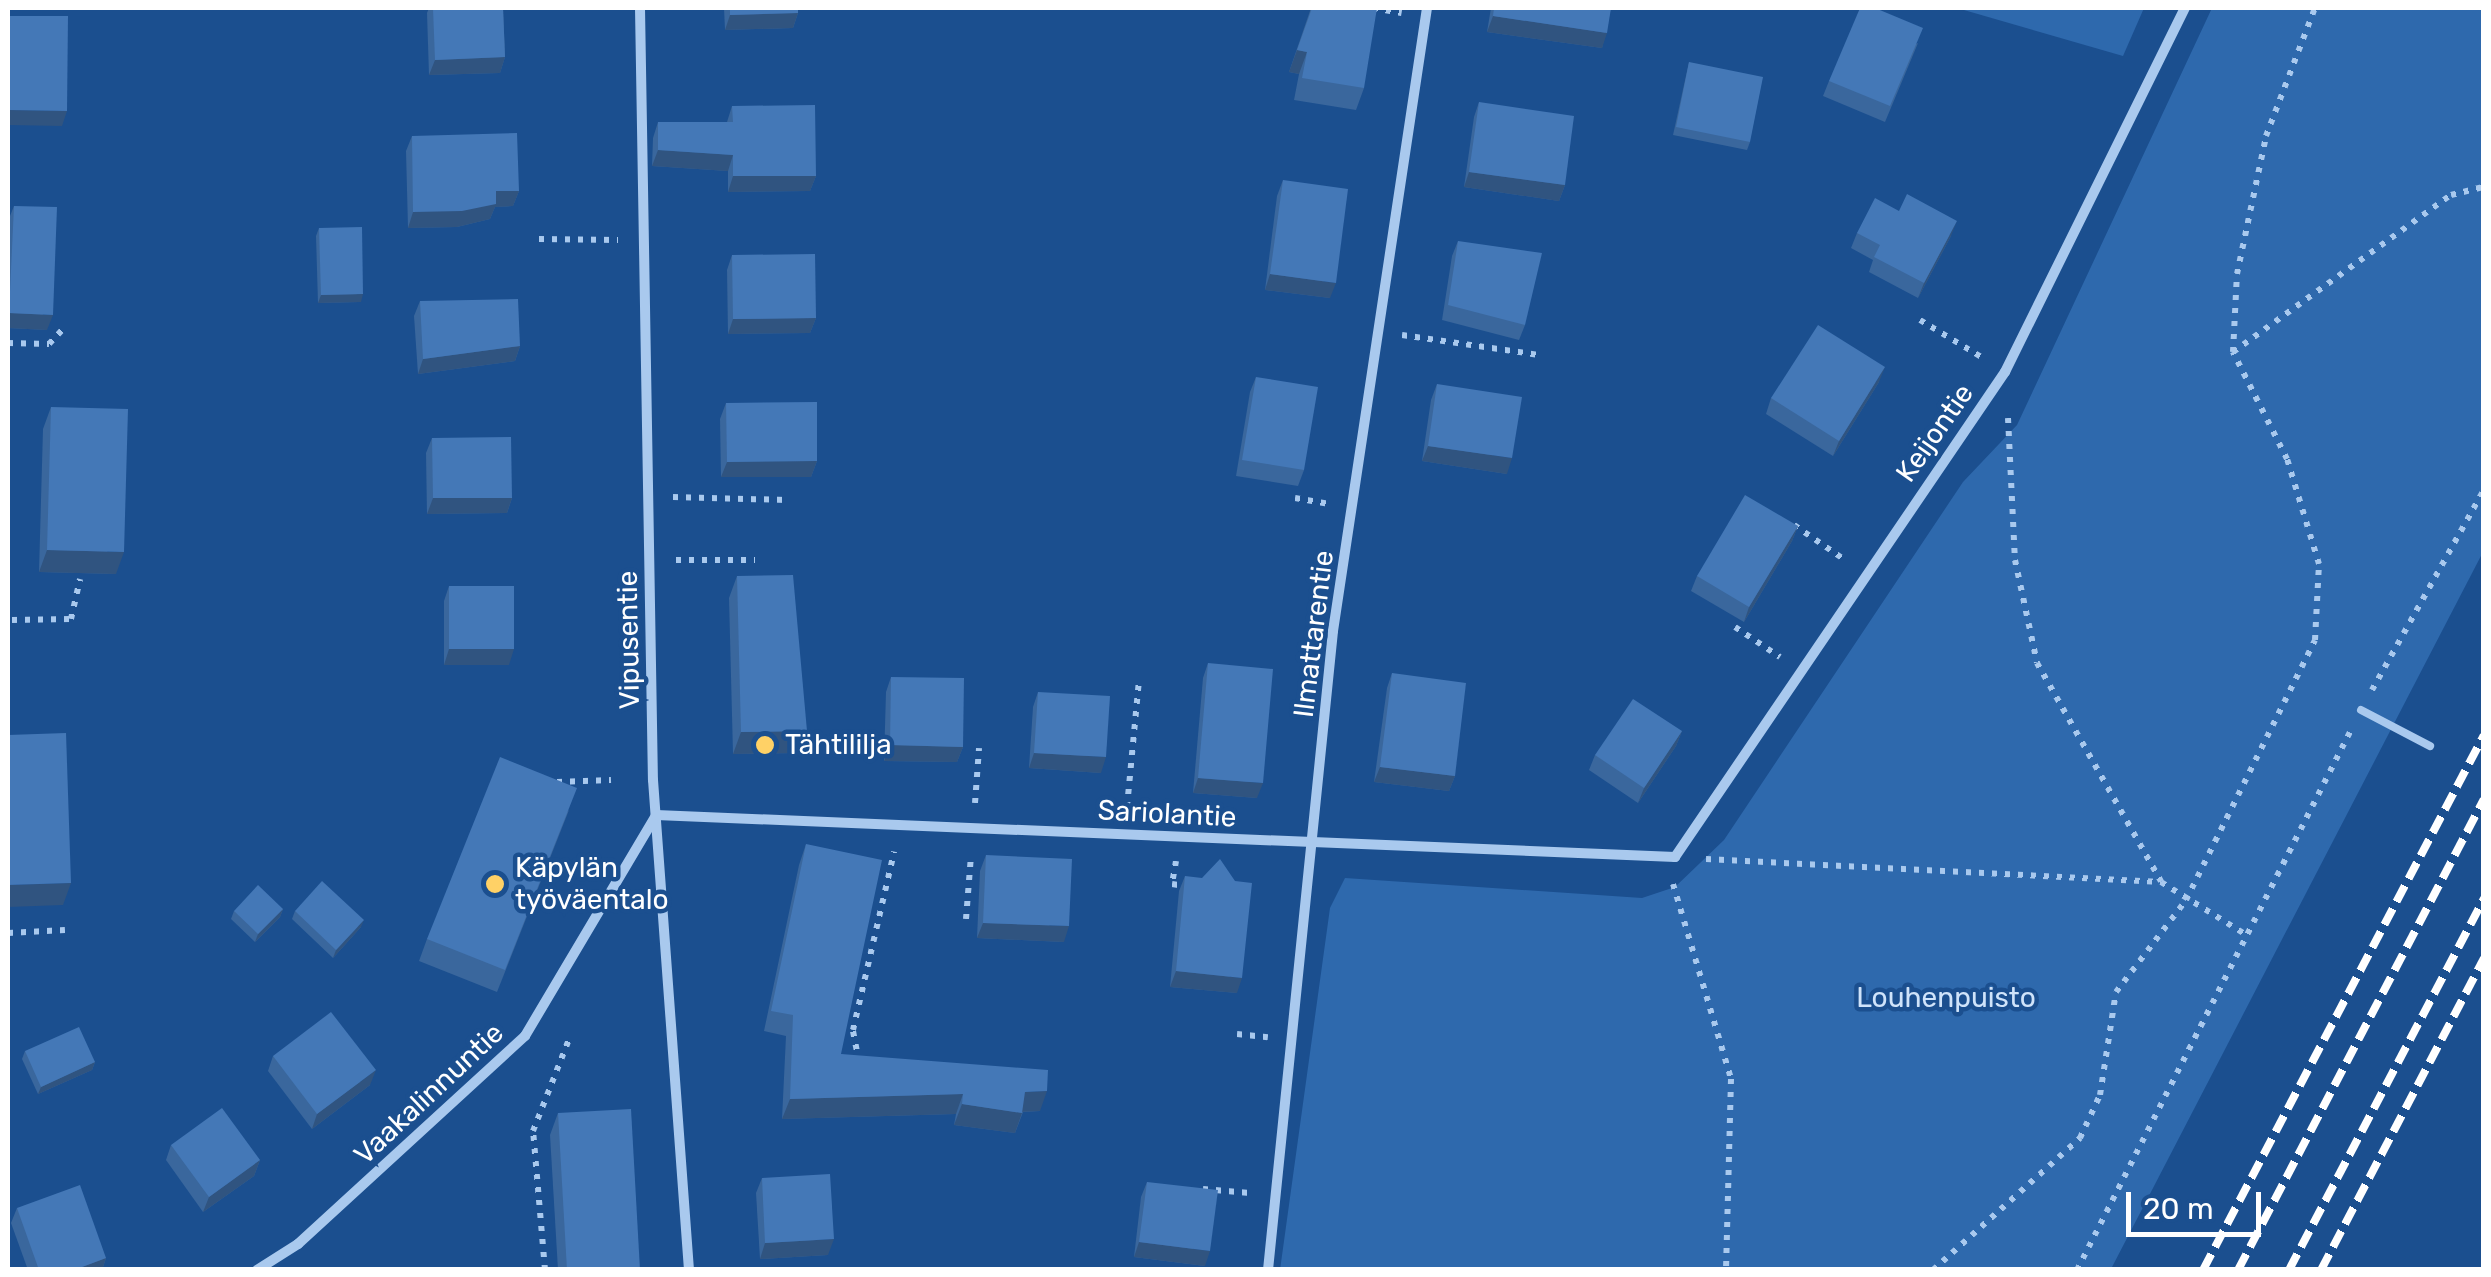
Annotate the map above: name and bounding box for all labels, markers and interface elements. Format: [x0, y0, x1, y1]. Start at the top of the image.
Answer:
street label: Keijontie [1889, 378, 1981, 488]
street label: Ilmattarentie [1287, 548, 1341, 720]
street label: Vipusentie [611, 570, 647, 710]
place label: Tähtililja [785, 728, 892, 762]
marker: Tähtililja [754, 734, 776, 756]
street label: Sariolantie [1097, 794, 1237, 834]
place label: Käpylän työväentalo [515, 851, 669, 917]
marker: Käpylän työväentalo [484, 873, 506, 895]
park label: Louhenpuisto [1856, 981, 2036, 1015]
street label: Vaakalinnuntie [347, 1016, 511, 1172]
scale bar [2131, 1172, 2266, 1234]
text: 20 m [2143, 1191, 2214, 1227]

